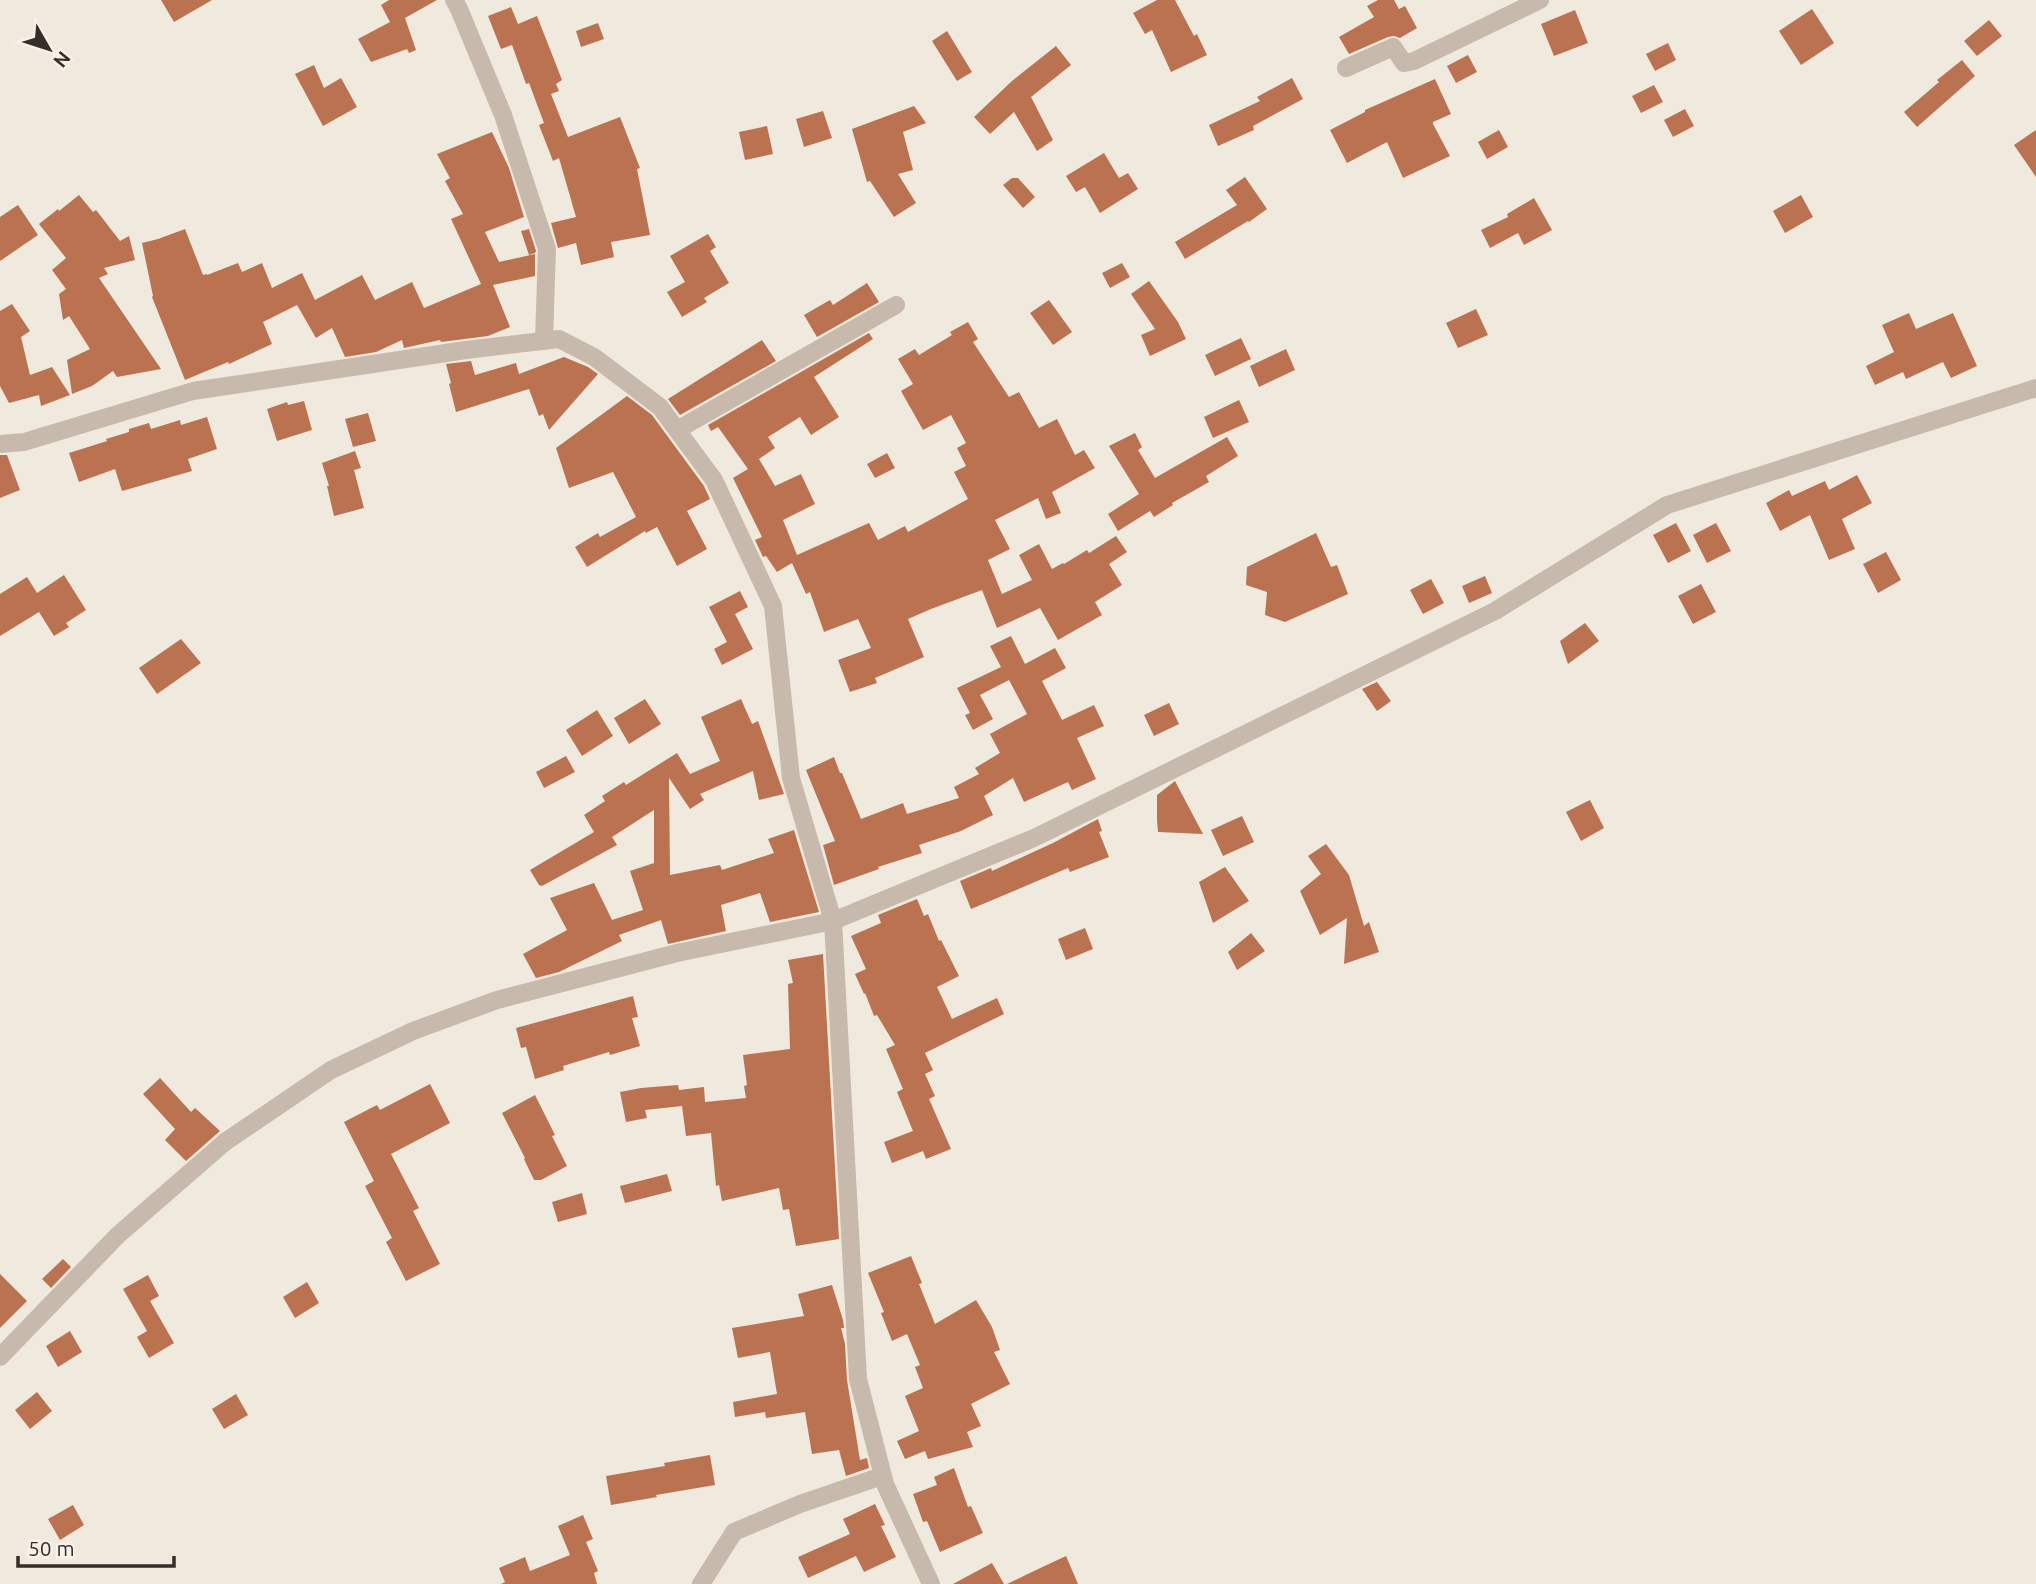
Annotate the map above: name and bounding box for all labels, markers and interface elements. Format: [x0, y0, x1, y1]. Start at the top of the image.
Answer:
north arrow [14, 14, 84, 84]
text: N [49, 47, 75, 72]
scale bar [18, 1524, 173, 1568]
text: 50 m [28, 1536, 75, 1560]

